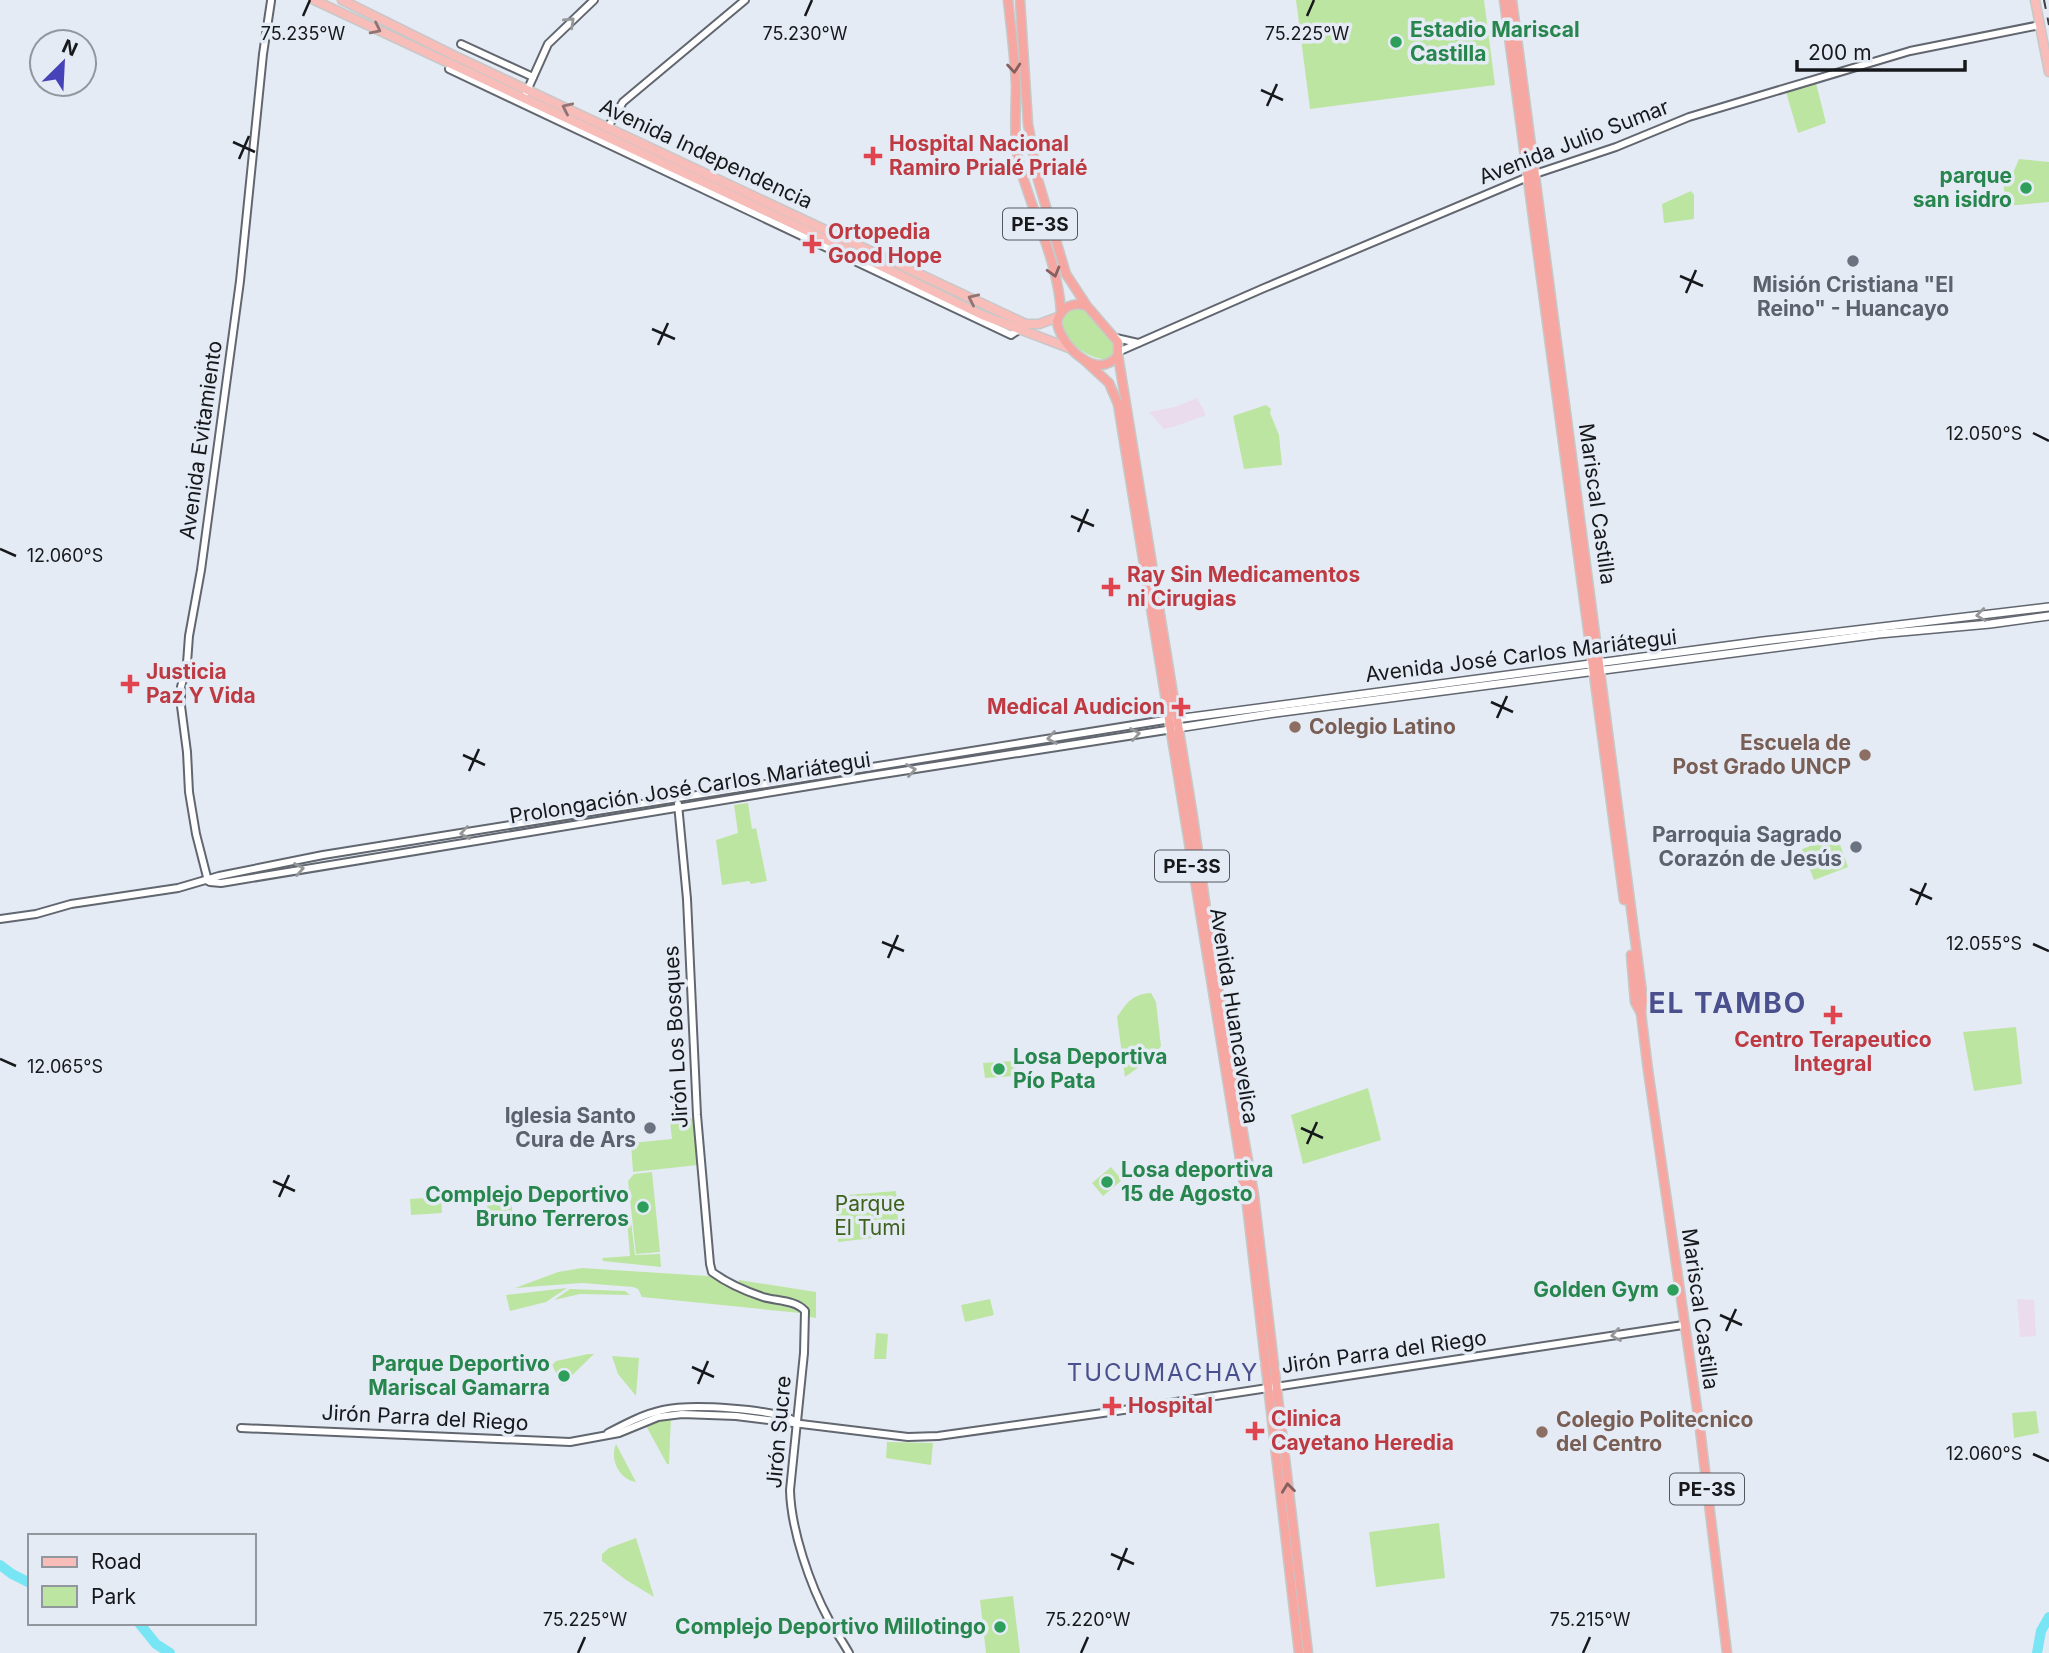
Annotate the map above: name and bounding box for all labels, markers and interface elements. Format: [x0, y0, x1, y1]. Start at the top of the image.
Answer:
one-way arrow [562, 17, 575, 30]
place label: Estadio Mariscal Castilla [1410, 17, 1580, 66]
one-way arrow [369, 20, 381, 34]
text: 75.235°W [261, 23, 346, 44]
text: 75.230°W [762, 23, 848, 44]
text: 75.225°W [1265, 23, 1350, 44]
north arrow [28, 28, 98, 98]
scale bar [1797, 28, 1965, 72]
text: N [58, 34, 81, 61]
marker: Estadio Mariscal Castilla [1388, 34, 1404, 50]
text: 200 m [1808, 40, 1872, 65]
one-way arrow [1006, 63, 1021, 74]
street label: Avenida Independencia [596, 93, 817, 214]
street label: Avenida Julio Sumar [1475, 94, 1673, 189]
one-way arrow [562, 102, 574, 116]
place label: Hospital Nacional Ramiro Prialé Prialé [889, 131, 1087, 180]
marker: Hospital Nacional Ramiro Prialé Prialé [863, 146, 883, 166]
place label: parque san isidro [1913, 163, 2012, 212]
marker: parque san isidro [2018, 180, 2034, 196]
road number: PE-3S [1003, 208, 1077, 240]
place label: Ortopedia Good Hope [828, 219, 942, 268]
marker: Ortopedia Good Hope [802, 234, 822, 254]
marker: Misión Cristiana "El Reino" - Huancayo [1845, 253, 1861, 269]
one-way arrow [1046, 266, 1061, 278]
place label: Misión Cristiana "El Reino" - Huancayo [1752, 272, 1954, 321]
one-way arrow [967, 293, 980, 307]
street label: Avenida Evitamiento [174, 339, 227, 541]
street label: Mariscal Castilla [1574, 422, 1621, 586]
text: 12.050°S [1946, 423, 2022, 444]
text: 12.060°S [27, 545, 103, 566]
place label: Ray Sin Medicamentos ni Cirugias [1127, 562, 1360, 611]
marker: Ray Sin Medicamentos ni Cirugias [1101, 577, 1121, 597]
one-way arrow [1975, 608, 1987, 623]
street label: Avenida José Carlos Mariátegui [1364, 624, 1678, 687]
place label: Justicia Paz Y Vida [146, 659, 256, 708]
marker: Justicia Paz Y Vida [120, 674, 140, 694]
place label: Medical Audicion [987, 694, 1165, 719]
marker: Medical Audicion [1171, 697, 1191, 717]
place label: Colegio Latino [1309, 714, 1456, 739]
marker: Colegio Latino [1287, 719, 1303, 735]
one-way arrow [1129, 727, 1141, 742]
one-way arrow [1047, 730, 1058, 745]
place label: Escuela de Post Grado UNCP [1672, 730, 1851, 779]
street label: Prolongación José Carlos Mariátegui [508, 747, 872, 828]
marker: Escuela de Post Grado UNCP [1857, 747, 1873, 763]
one-way arrow [905, 763, 916, 778]
place label: Parroquia Sagrado Corazón de Jesús [1652, 822, 1842, 871]
one-way arrow [459, 825, 471, 840]
marker: Parroquia Sagrado Corazón de Jesús [1848, 839, 1864, 855]
road number: PE-3S [1155, 850, 1229, 881]
one-way arrow [293, 862, 305, 877]
street label: Avenida Huancavelica [1205, 906, 1264, 1126]
text: 12.055°S [1946, 933, 2022, 954]
street label: Jirón Los Bosques [658, 945, 693, 1129]
district label: EL TAMBO [1649, 986, 1807, 1020]
marker: Centro Terapeutico Integral [1823, 1005, 1843, 1025]
place label: Centro Terapeutico Integral [1734, 1027, 1932, 1076]
place label: Losa Deportiva Pío Pata [1013, 1044, 1167, 1093]
text: 12.065°S [27, 1056, 103, 1077]
marker: Losa Deportiva Pío Pata [991, 1061, 1007, 1077]
place label: Iglesia Santo Cura de Ars [505, 1103, 636, 1152]
marker: Iglesia Santo Cura de Ars [642, 1120, 658, 1136]
place label: Losa deportiva 15 de Agosto [1121, 1157, 1273, 1206]
marker: Losa deportiva 15 de Agosto [1099, 1174, 1115, 1190]
place label: Complejo Deportivo Bruno Terreros [425, 1182, 629, 1231]
park label: Parque El Tumi [834, 1191, 906, 1240]
marker: Complejo Deportivo Bruno Terreros [635, 1199, 651, 1215]
street label: Mariscal Castilla [1677, 1227, 1724, 1391]
place label: Golden Gym [1533, 1277, 1659, 1302]
marker: Golden Gym [1665, 1282, 1681, 1298]
street label: Jirón Parra del Riego [1280, 1325, 1488, 1378]
one-way arrow [1610, 1327, 1622, 1342]
place label: Parque Deportivo Mariscal Gamarra [368, 1351, 550, 1400]
district label: TUCUMACHAY [1067, 1358, 1259, 1387]
marker: Parque Deportivo Mariscal Gamarra [556, 1368, 572, 1384]
street label: Jirón Sucre [761, 1374, 796, 1489]
place label: Hospital [1128, 1393, 1213, 1418]
marker: Hospital [1102, 1396, 1122, 1416]
street label: Jirón Parra del Riego [321, 1400, 529, 1435]
place label: Clinica Cayetano Heredia [1271, 1406, 1454, 1455]
place label: Colegio Politecnico del Centro [1556, 1407, 1754, 1456]
marker: Clinica Cayetano Heredia [1245, 1421, 1265, 1441]
marker: Colegio Politecnico del Centro [1534, 1424, 1550, 1440]
text: 12.060°S [1946, 1443, 2022, 1464]
road number: PE-3S [1670, 1474, 1744, 1504]
one-way arrow [1281, 1482, 1296, 1494]
legend [28, 1534, 256, 1625]
text: Road [91, 1549, 142, 1574]
text: Park [91, 1584, 136, 1609]
text: 75.225°W [543, 1609, 628, 1630]
text: 75.220°W [1046, 1609, 1131, 1630]
text: 75.215°W [1550, 1609, 1631, 1630]
place label: Complejo Deportivo Millotingo [675, 1614, 986, 1639]
marker: Complejo Deportivo Millotingo [992, 1619, 1008, 1635]

